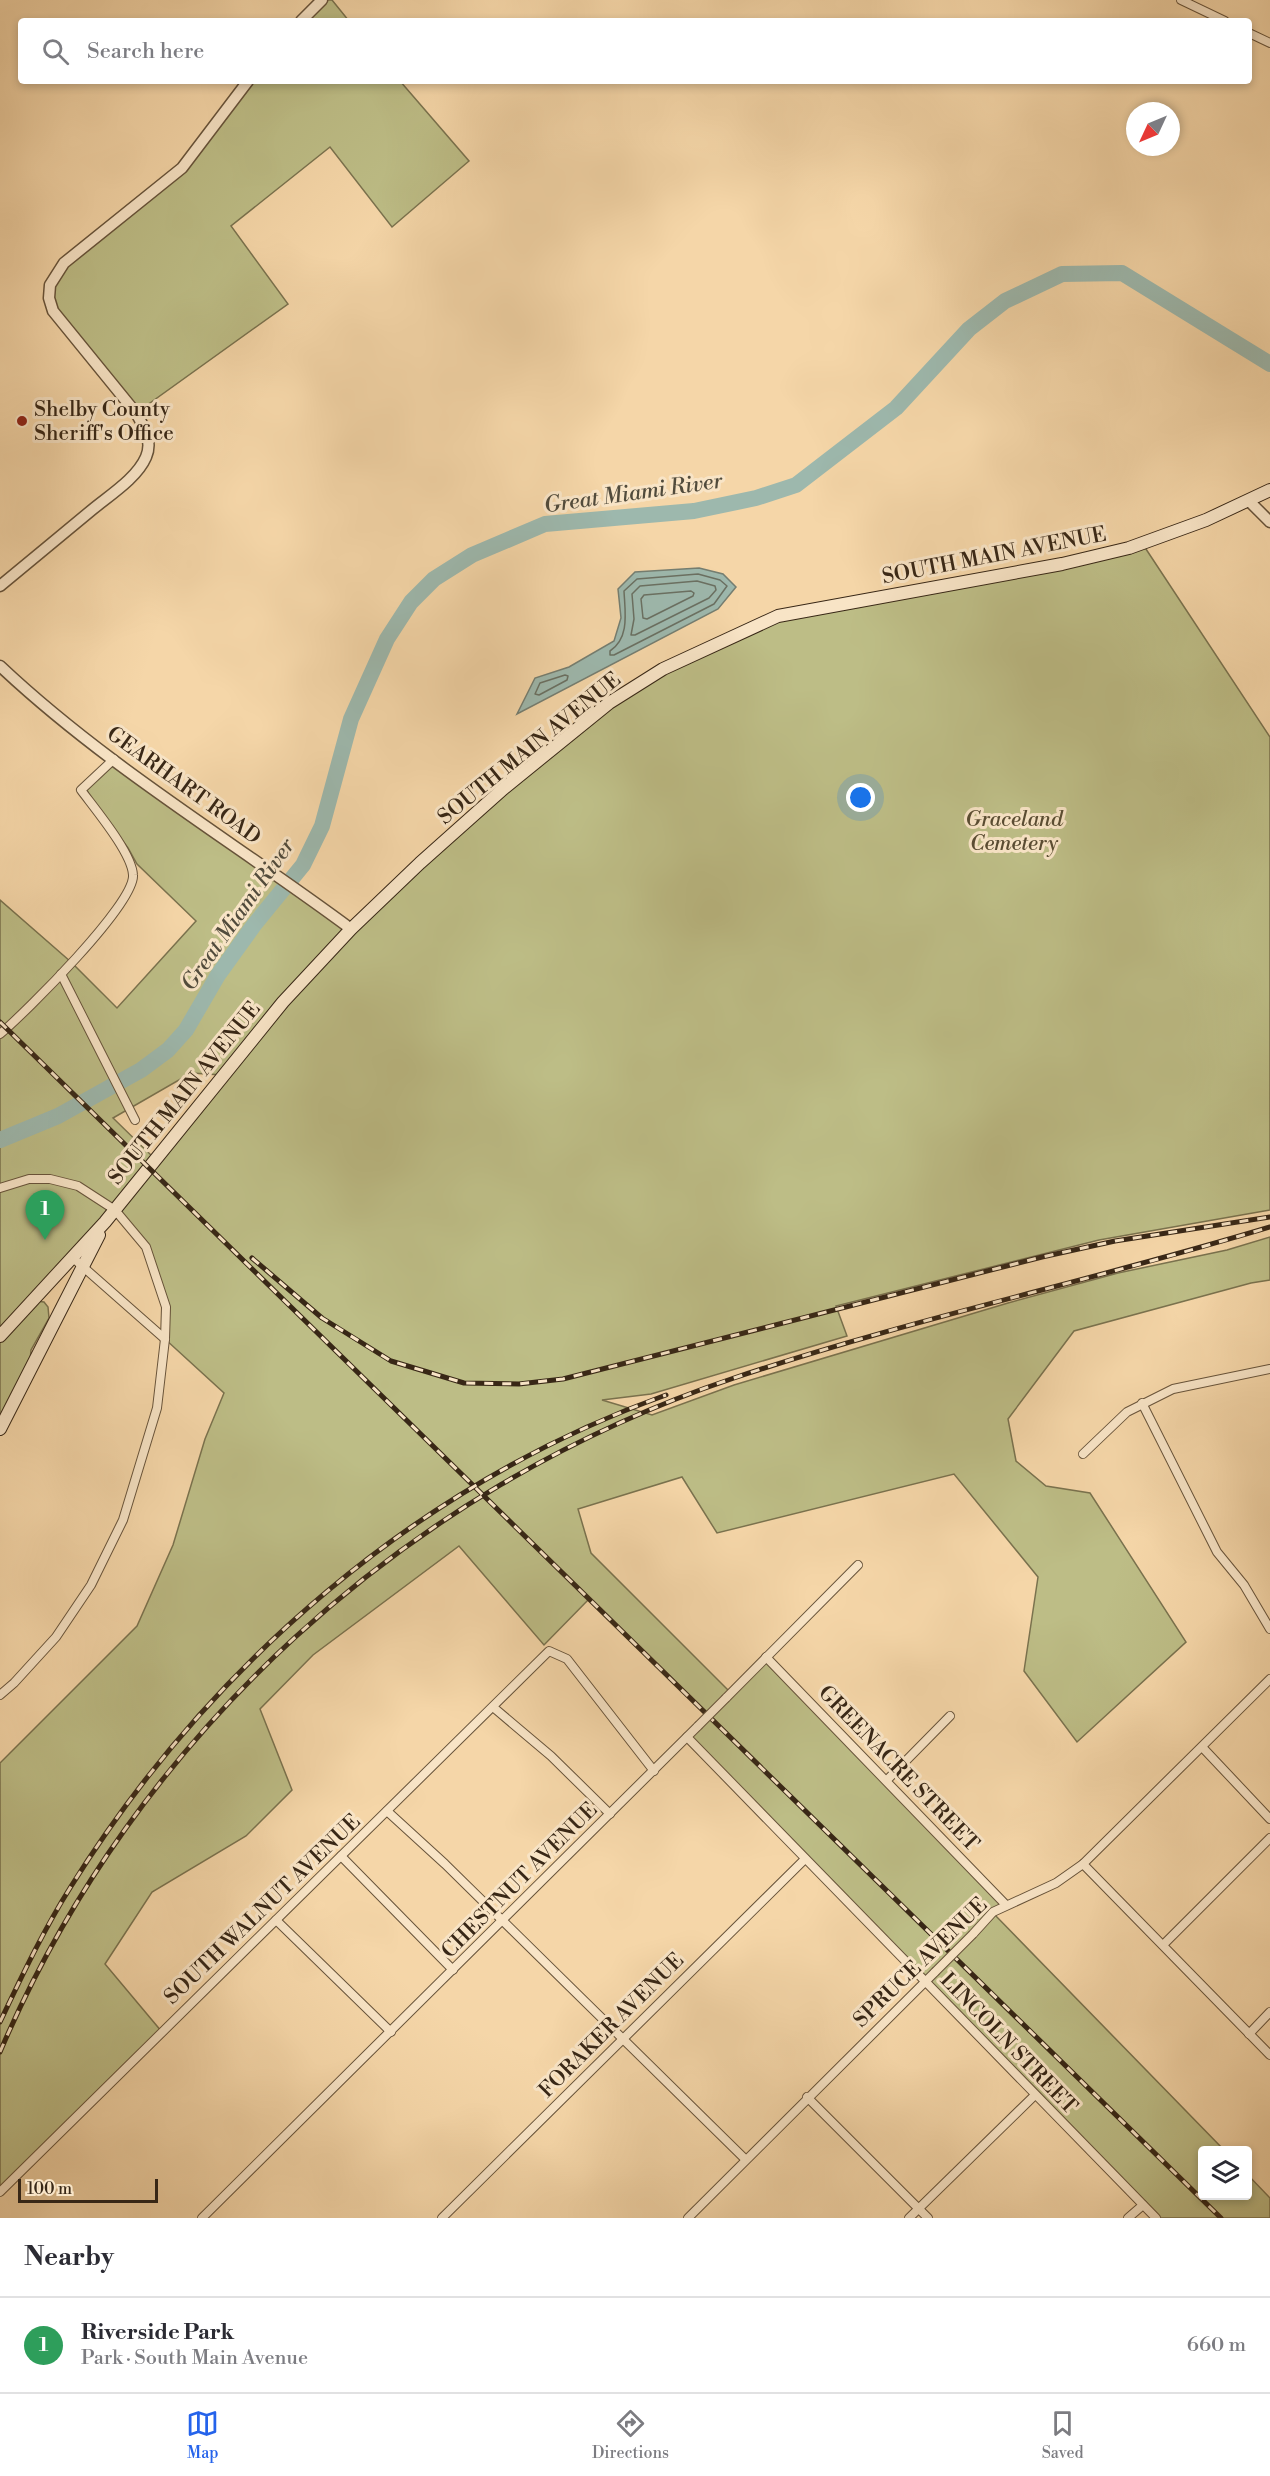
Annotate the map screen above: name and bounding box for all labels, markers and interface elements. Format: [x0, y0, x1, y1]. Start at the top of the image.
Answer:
search box [18, 18, 1252, 84]
icon: search [39, 35, 72, 68]
text: Search here [87, 38, 204, 65]
north arrow [1126, 102, 1180, 156]
place label: Shelby County Sheriff's Office [34, 397, 174, 447]
marker: Shelby County Sheriff's Office [15, 414, 29, 428]
water label: Great Miami River [542, 467, 725, 519]
street label: SOUTH MAIN AVENUE [880, 521, 1109, 590]
street label: SOUTH MAIN AVENUE [433, 667, 626, 831]
street label: GEARHART ROAD [101, 721, 266, 850]
your location [846, 783, 875, 812]
park label: Graceland Cemetery [965, 807, 1064, 857]
water label: Great Miami River [176, 833, 301, 996]
street label: SOUTH MAIN AVENUE [103, 997, 267, 1190]
pin: 1 [26, 1190, 64, 1240]
street label: GREENACRE STREET [812, 1680, 984, 1857]
street label: CHESTNUT AVENUE [436, 1797, 603, 1964]
street label: SOUTH WALNUT AVENUE [159, 1809, 366, 2010]
street label: SPRUCE AVENUE [848, 1892, 993, 2033]
street label: FORAKER AVENUE [534, 1948, 690, 2104]
street label: LINCOLN STREET [934, 1968, 1083, 2120]
map controls [1198, 2146, 1252, 2200]
button: layers [1198, 2146, 1252, 2200]
scale bar [18, 2176, 158, 2204]
text: 100 m [27, 2179, 72, 2199]
text: Nearby [24, 2241, 114, 2273]
text: Riverside Park [81, 2319, 234, 2346]
text: 1 [39, 2333, 48, 2358]
text: 660 m [1187, 2333, 1246, 2358]
text: Park · South Main Avenue [81, 2346, 308, 2371]
tab: Map [186, 2407, 219, 2463]
tab: Directions [592, 2407, 669, 2463]
tab: Saved [1042, 2407, 1084, 2463]

